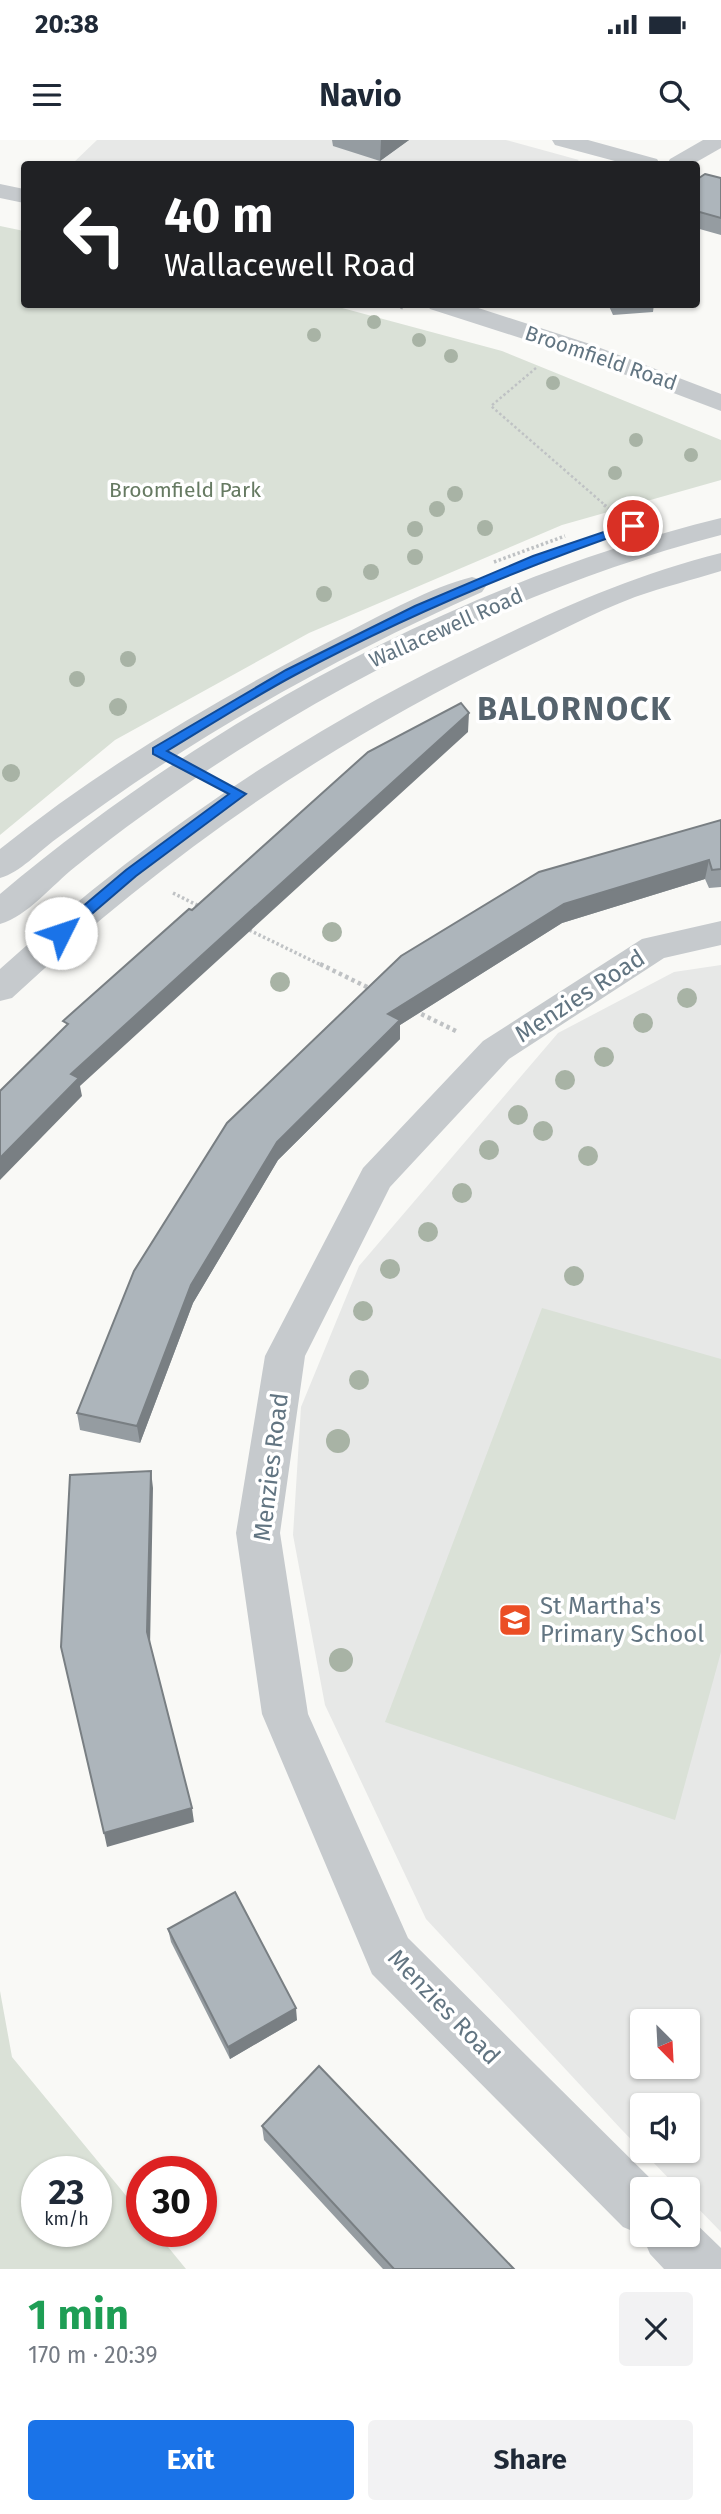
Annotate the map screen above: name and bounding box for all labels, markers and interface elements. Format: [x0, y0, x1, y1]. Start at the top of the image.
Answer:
text: 20:38 [35, 9, 99, 40]
icon: menu [28, 76, 66, 114]
text: Navio [319, 76, 402, 114]
icon: search [655, 76, 693, 114]
text: 40 m [164, 186, 273, 245]
icon: left [49, 189, 140, 280]
text: Wallacewell Road [164, 246, 416, 284]
street label: Broomfield Road [522, 320, 680, 396]
park label: Broomfield Park [109, 477, 261, 503]
pin [603, 496, 663, 556]
icon: arrive [614, 507, 652, 545]
street label: Wallacewell Road [365, 582, 527, 674]
district label: BALORNOCK [477, 690, 673, 728]
position arrow [24, 896, 98, 970]
street label: Menzies Road [510, 944, 650, 1048]
street label: Menzies Road [248, 1391, 294, 1543]
place label: St Martha's Primary School [540, 1592, 704, 1648]
school or university icon: St Martha's Primary School [496, 1601, 534, 1639]
street label: Menzies Road [382, 1944, 506, 2070]
north arrow [630, 2009, 700, 2079]
map controls [630, 2009, 700, 2247]
button: sound [630, 2093, 700, 2163]
speed limit sign: 30 [126, 2156, 217, 2247]
text: 23 [48, 2171, 85, 2213]
button: search [630, 2177, 700, 2247]
text: km/h [44, 2208, 89, 2230]
text: 1 min [28, 2290, 129, 2340]
button: close [619, 2292, 693, 2366]
text: 170 m · 20:39 [28, 2341, 157, 2369]
button: Exit [28, 2420, 354, 2500]
button: Share [368, 2420, 693, 2500]

